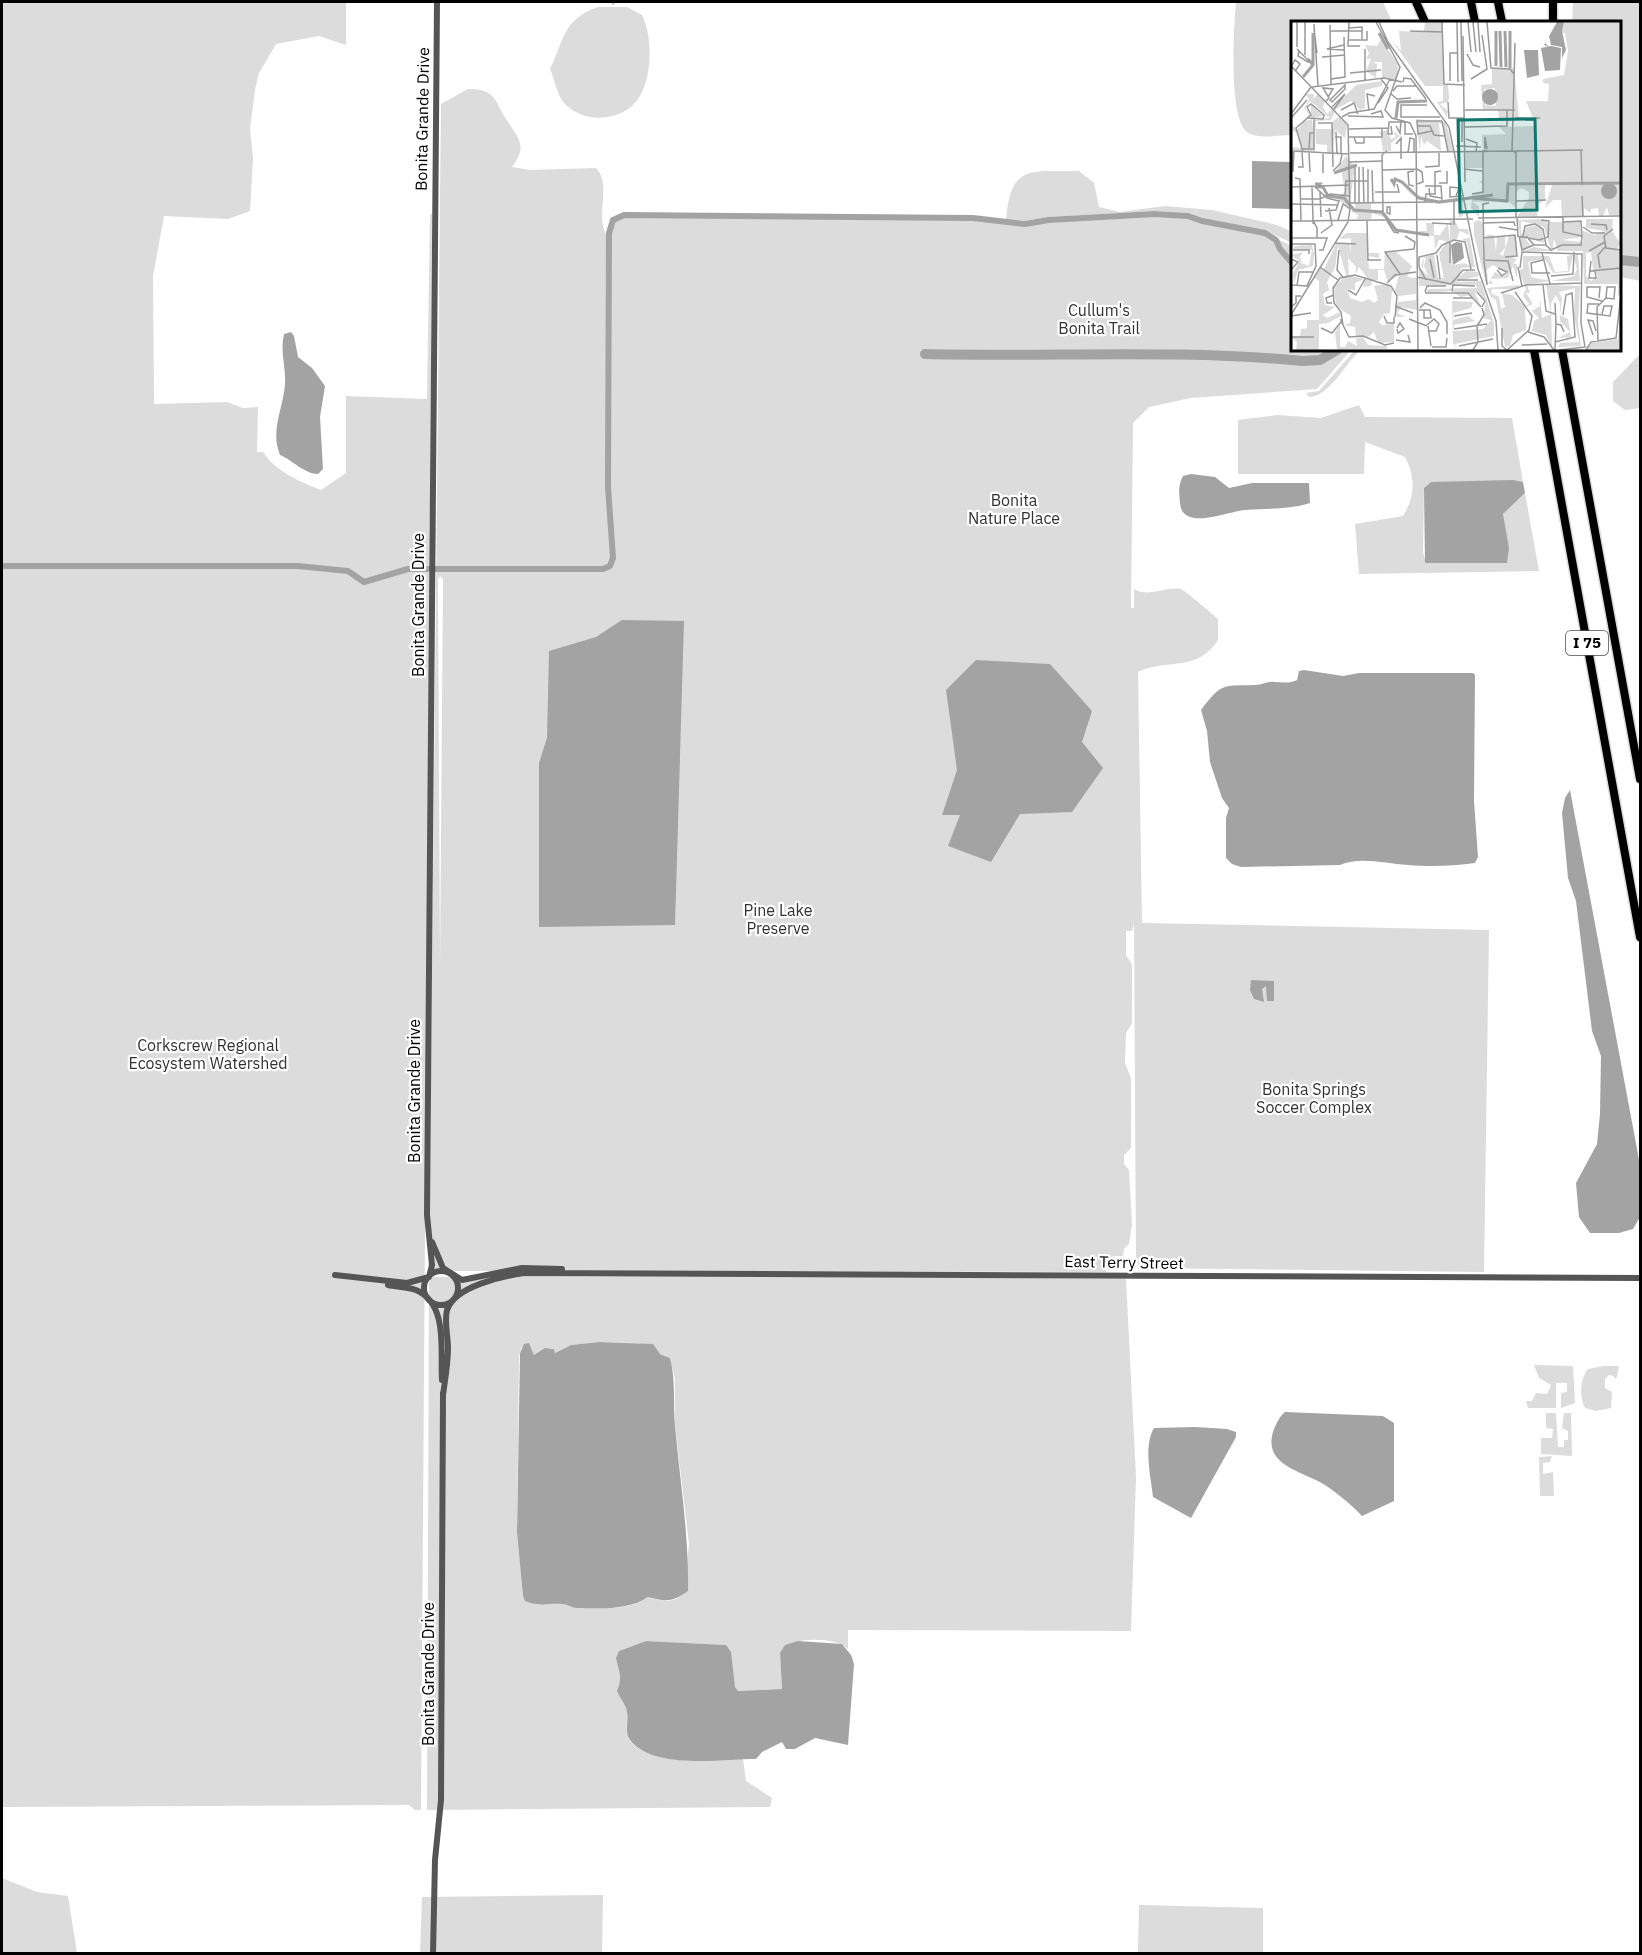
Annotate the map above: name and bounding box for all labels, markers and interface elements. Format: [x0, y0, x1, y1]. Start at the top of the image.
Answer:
inset map [1291, 21, 1621, 351]
street label: Bonita Grande Drive [411, 47, 433, 191]
park label: Cullum's Bonita Trail [1058, 300, 1140, 338]
park label: Bonita Nature Place [968, 490, 1060, 528]
street label: Bonita Grande Drive [408, 533, 428, 677]
road number: I 75 [1566, 631, 1608, 655]
park label: Pine Lake Preserve [744, 900, 813, 938]
street label: Bonita Grande Drive [404, 1019, 424, 1163]
park label: Corkscrew Regional Ecosystem Watershed [128, 1035, 288, 1073]
park label: Bonita Springs Soccer Complex [1256, 1079, 1372, 1117]
street label: East Terry Street [1064, 1251, 1184, 1273]
street label: Bonita Grande Drive [418, 1602, 438, 1746]

